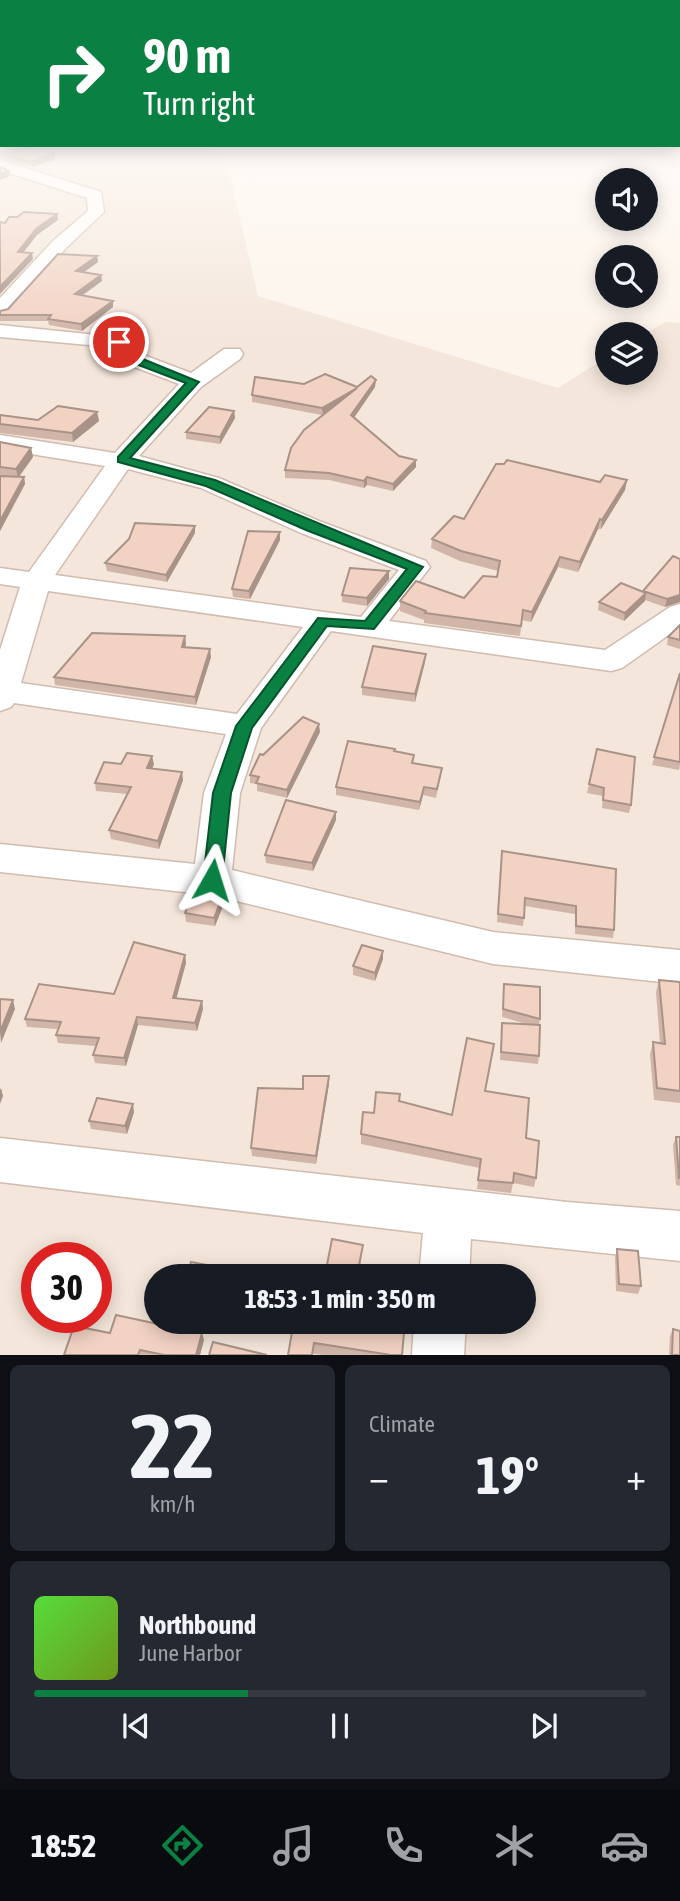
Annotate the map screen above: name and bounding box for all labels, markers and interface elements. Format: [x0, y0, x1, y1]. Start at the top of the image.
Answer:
text: 90 m [143, 27, 231, 83]
icon: right [28, 28, 119, 119]
text: Turn right [143, 85, 256, 122]
map controls [595, 168, 658, 385]
button: sound [595, 168, 658, 231]
button: search [595, 245, 658, 308]
pin [89, 312, 149, 372]
button: layers [595, 322, 658, 385]
icon: arrive [100, 323, 138, 361]
position arrow [175, 843, 249, 917]
speed limit sign: 30 [21, 1242, 112, 1333]
text: 18:53 · 1 min · 350 m [245, 1284, 435, 1314]
text: 22 [130, 1393, 215, 1497]
text: Climate [369, 1411, 435, 1437]
text: 19° [476, 1445, 539, 1505]
text: − [369, 1455, 389, 1498]
text: + [626, 1455, 646, 1498]
text: km/h [150, 1491, 195, 1517]
text: Northbound [139, 1610, 256, 1640]
text: June Harbor [139, 1640, 242, 1666]
icon: previous [117, 1707, 155, 1745]
icon: pause [321, 1707, 359, 1745]
icon: next [525, 1707, 563, 1745]
icon: directions [158, 1821, 207, 1870]
icon: music [269, 1821, 318, 1870]
icon: phone [379, 1821, 428, 1870]
icon: climate [490, 1821, 539, 1870]
icon: car [600, 1821, 649, 1870]
text: 18:52 [31, 1827, 97, 1864]

